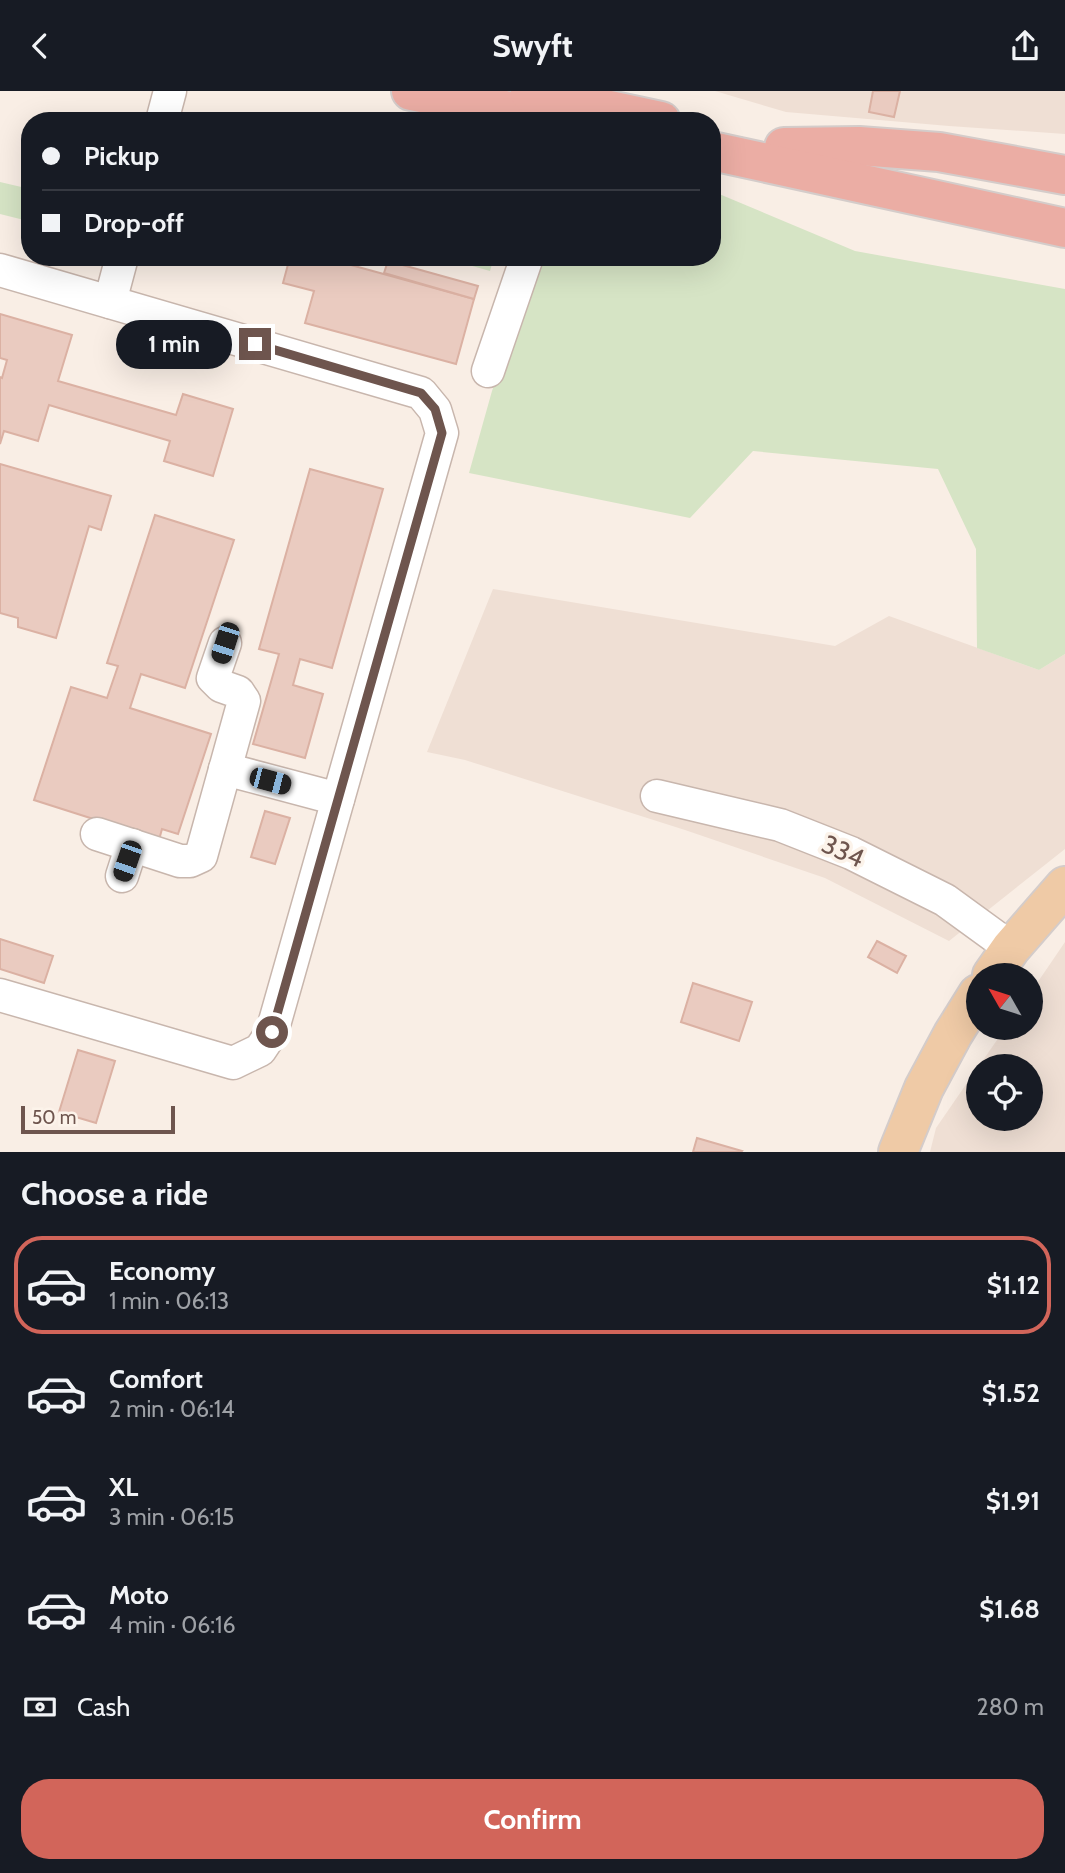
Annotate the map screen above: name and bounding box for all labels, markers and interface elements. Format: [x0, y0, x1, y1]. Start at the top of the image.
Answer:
text: Swyft [492, 26, 573, 65]
icon: back [21, 27, 59, 65]
icon: share [1006, 27, 1044, 65]
text: Pickup [84, 140, 159, 172]
text: Drop-off [84, 207, 184, 239]
callout: 1 min [115, 320, 230, 369]
route end [239, 328, 271, 360]
text: 1 min [148, 330, 200, 358]
car [209, 620, 242, 666]
car [247, 765, 294, 797]
street label: 334 [817, 828, 869, 874]
car [111, 838, 144, 884]
north arrow [966, 963, 1043, 1039]
map controls [966, 963, 1043, 1131]
route start [256, 1016, 288, 1048]
button: locate [966, 1054, 1043, 1131]
scale bar [21, 1103, 175, 1135]
text: 50 m [32, 1106, 76, 1129]
text: Choose a ride [21, 1174, 208, 1213]
icon: car [25, 1254, 88, 1317]
text: Economy [109, 1255, 215, 1287]
text: $1.12 [987, 1269, 1040, 1301]
text: 1 min · 06:13 [109, 1287, 229, 1315]
icon: car [25, 1362, 88, 1425]
text: Comfort [109, 1363, 203, 1395]
text: $1.52 [982, 1377, 1040, 1409]
text: 2 min · 06:14 [109, 1395, 235, 1423]
icon: car [25, 1470, 88, 1533]
text: XL [109, 1471, 138, 1503]
text: $1.91 [986, 1485, 1040, 1517]
text: 3 min · 06:15 [109, 1503, 234, 1531]
icon: car [25, 1578, 88, 1641]
text: Moto [109, 1579, 169, 1611]
text: $1.68 [979, 1593, 1040, 1625]
text: 4 min · 06:16 [109, 1611, 236, 1639]
icon: cash [21, 1688, 59, 1726]
text: Cash [77, 1691, 130, 1723]
text: 280 m [977, 1693, 1044, 1721]
button: Confirm [21, 1779, 1044, 1859]

